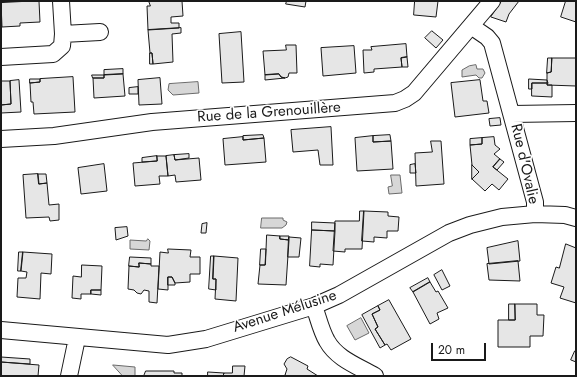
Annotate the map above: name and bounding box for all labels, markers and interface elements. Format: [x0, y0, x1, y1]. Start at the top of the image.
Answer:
street label: Rue de la Grenouillère [197, 99, 341, 127]
street label: Rue d'Ovalie [506, 122, 542, 206]
street label: Avenue Mélusine [231, 287, 339, 337]
scale bar [433, 335, 488, 361]
text: 20 m [438, 341, 465, 359]

